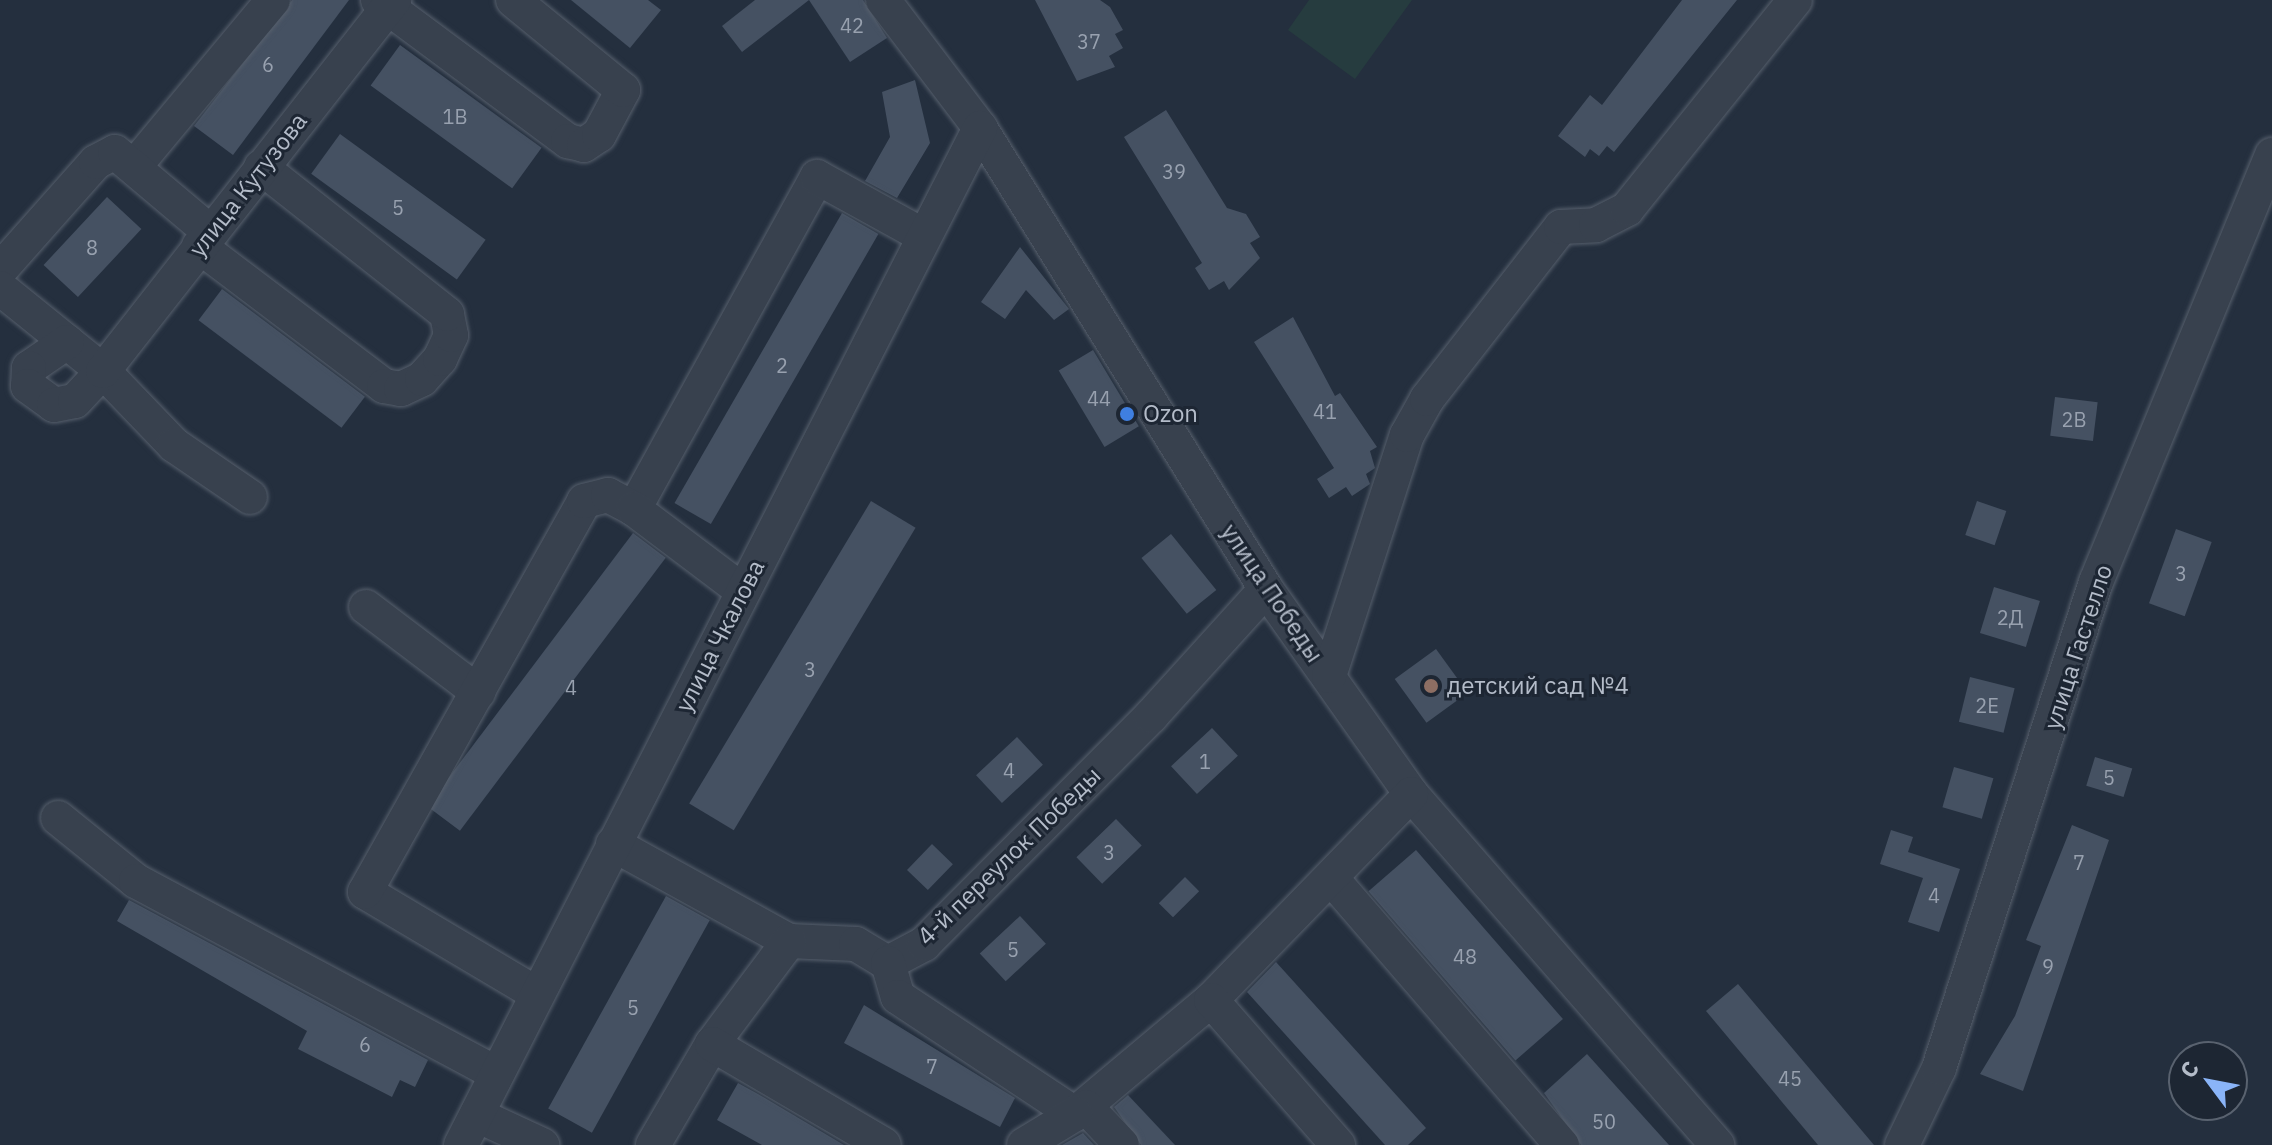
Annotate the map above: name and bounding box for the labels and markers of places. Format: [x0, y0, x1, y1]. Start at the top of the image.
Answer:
place label: Ozon [1143, 400, 1198, 428]
marker: Ozon [1118, 405, 1136, 423]
place label: детский сад №4 [1447, 672, 1629, 700]
marker: детский сад №4 [1422, 677, 1440, 695]

